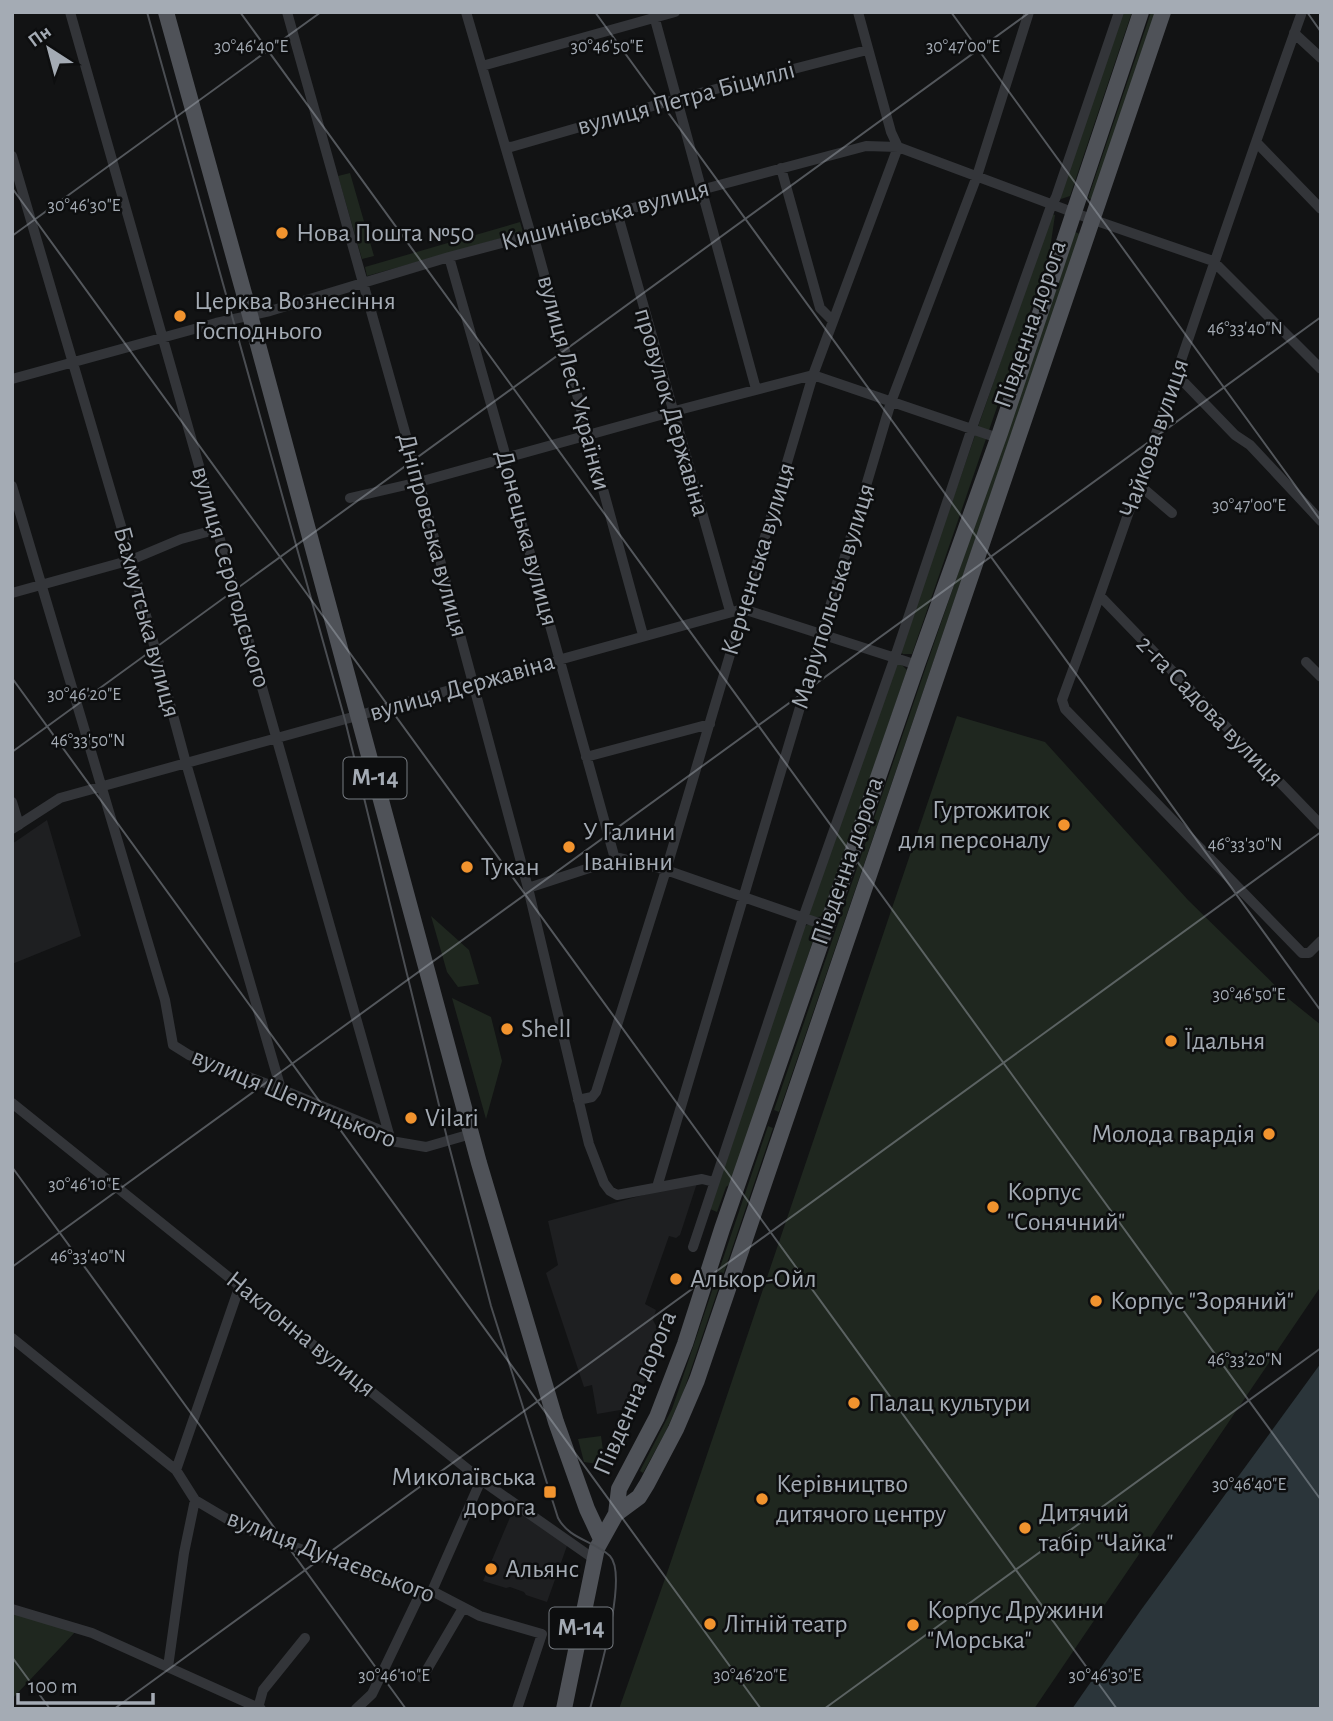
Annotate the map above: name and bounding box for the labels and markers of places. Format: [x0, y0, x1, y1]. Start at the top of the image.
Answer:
place label: Нова Пошта №50 [296, 220, 474, 246]
marker: Нова Пошта №50 [274, 225, 290, 241]
place label: Церква Вознесіння Господнього [194, 288, 396, 344]
marker: Церква Вознесіння Господнього [172, 308, 188, 324]
place label: Гуртожиток для персоналу [899, 797, 1050, 853]
marker: Гуртожиток для персоналу [1056, 817, 1072, 833]
place label: У Галини Іванівни [583, 819, 676, 875]
marker: У Галини Іванівни [561, 839, 577, 855]
place label: Тукан [481, 854, 540, 880]
marker: Тукан [459, 859, 475, 875]
place label: Shell [521, 1016, 571, 1042]
marker: Shell [499, 1021, 515, 1037]
place label: Їдальня [1185, 1027, 1265, 1054]
marker: Їдальня [1163, 1033, 1179, 1049]
place label: Vilari [425, 1105, 479, 1131]
marker: Vilari [403, 1110, 419, 1126]
place label: Молода гвардія [1091, 1121, 1255, 1147]
marker: Молода гвардія [1261, 1126, 1277, 1142]
place label: Корпус "Сонячний" [1007, 1179, 1125, 1235]
marker: Корпус "Сонячний" [985, 1199, 1001, 1215]
place label: Алькор-Ойл [690, 1266, 817, 1292]
marker: Алькор-Ойл [668, 1271, 684, 1287]
place label: Корпус "Зоряний" [1110, 1288, 1294, 1314]
marker: Корпус "Зоряний" [1088, 1293, 1104, 1309]
place label: Палац культури [868, 1390, 1030, 1416]
marker: Палац культури [846, 1395, 862, 1411]
place label: Миколаївська дорога [391, 1464, 536, 1520]
place label: Керівництво дитячого центру [776, 1471, 946, 1527]
marker: Миколаївська дорога [542, 1484, 558, 1500]
marker: Керівництво дитячого центру [754, 1491, 770, 1507]
place label: Дитячий табір "Чайка" [1038, 1500, 1174, 1556]
marker: Дитячий табір "Чайка" [1017, 1520, 1033, 1536]
place label: Альянс [505, 1556, 579, 1582]
marker: Альянс [483, 1561, 499, 1577]
place label: Корпус Дружини "Морська" [927, 1597, 1104, 1653]
place label: Літній театр [724, 1611, 847, 1637]
marker: Літній театр [702, 1616, 718, 1632]
marker: Корпус Дружини "Морська" [905, 1617, 921, 1633]

